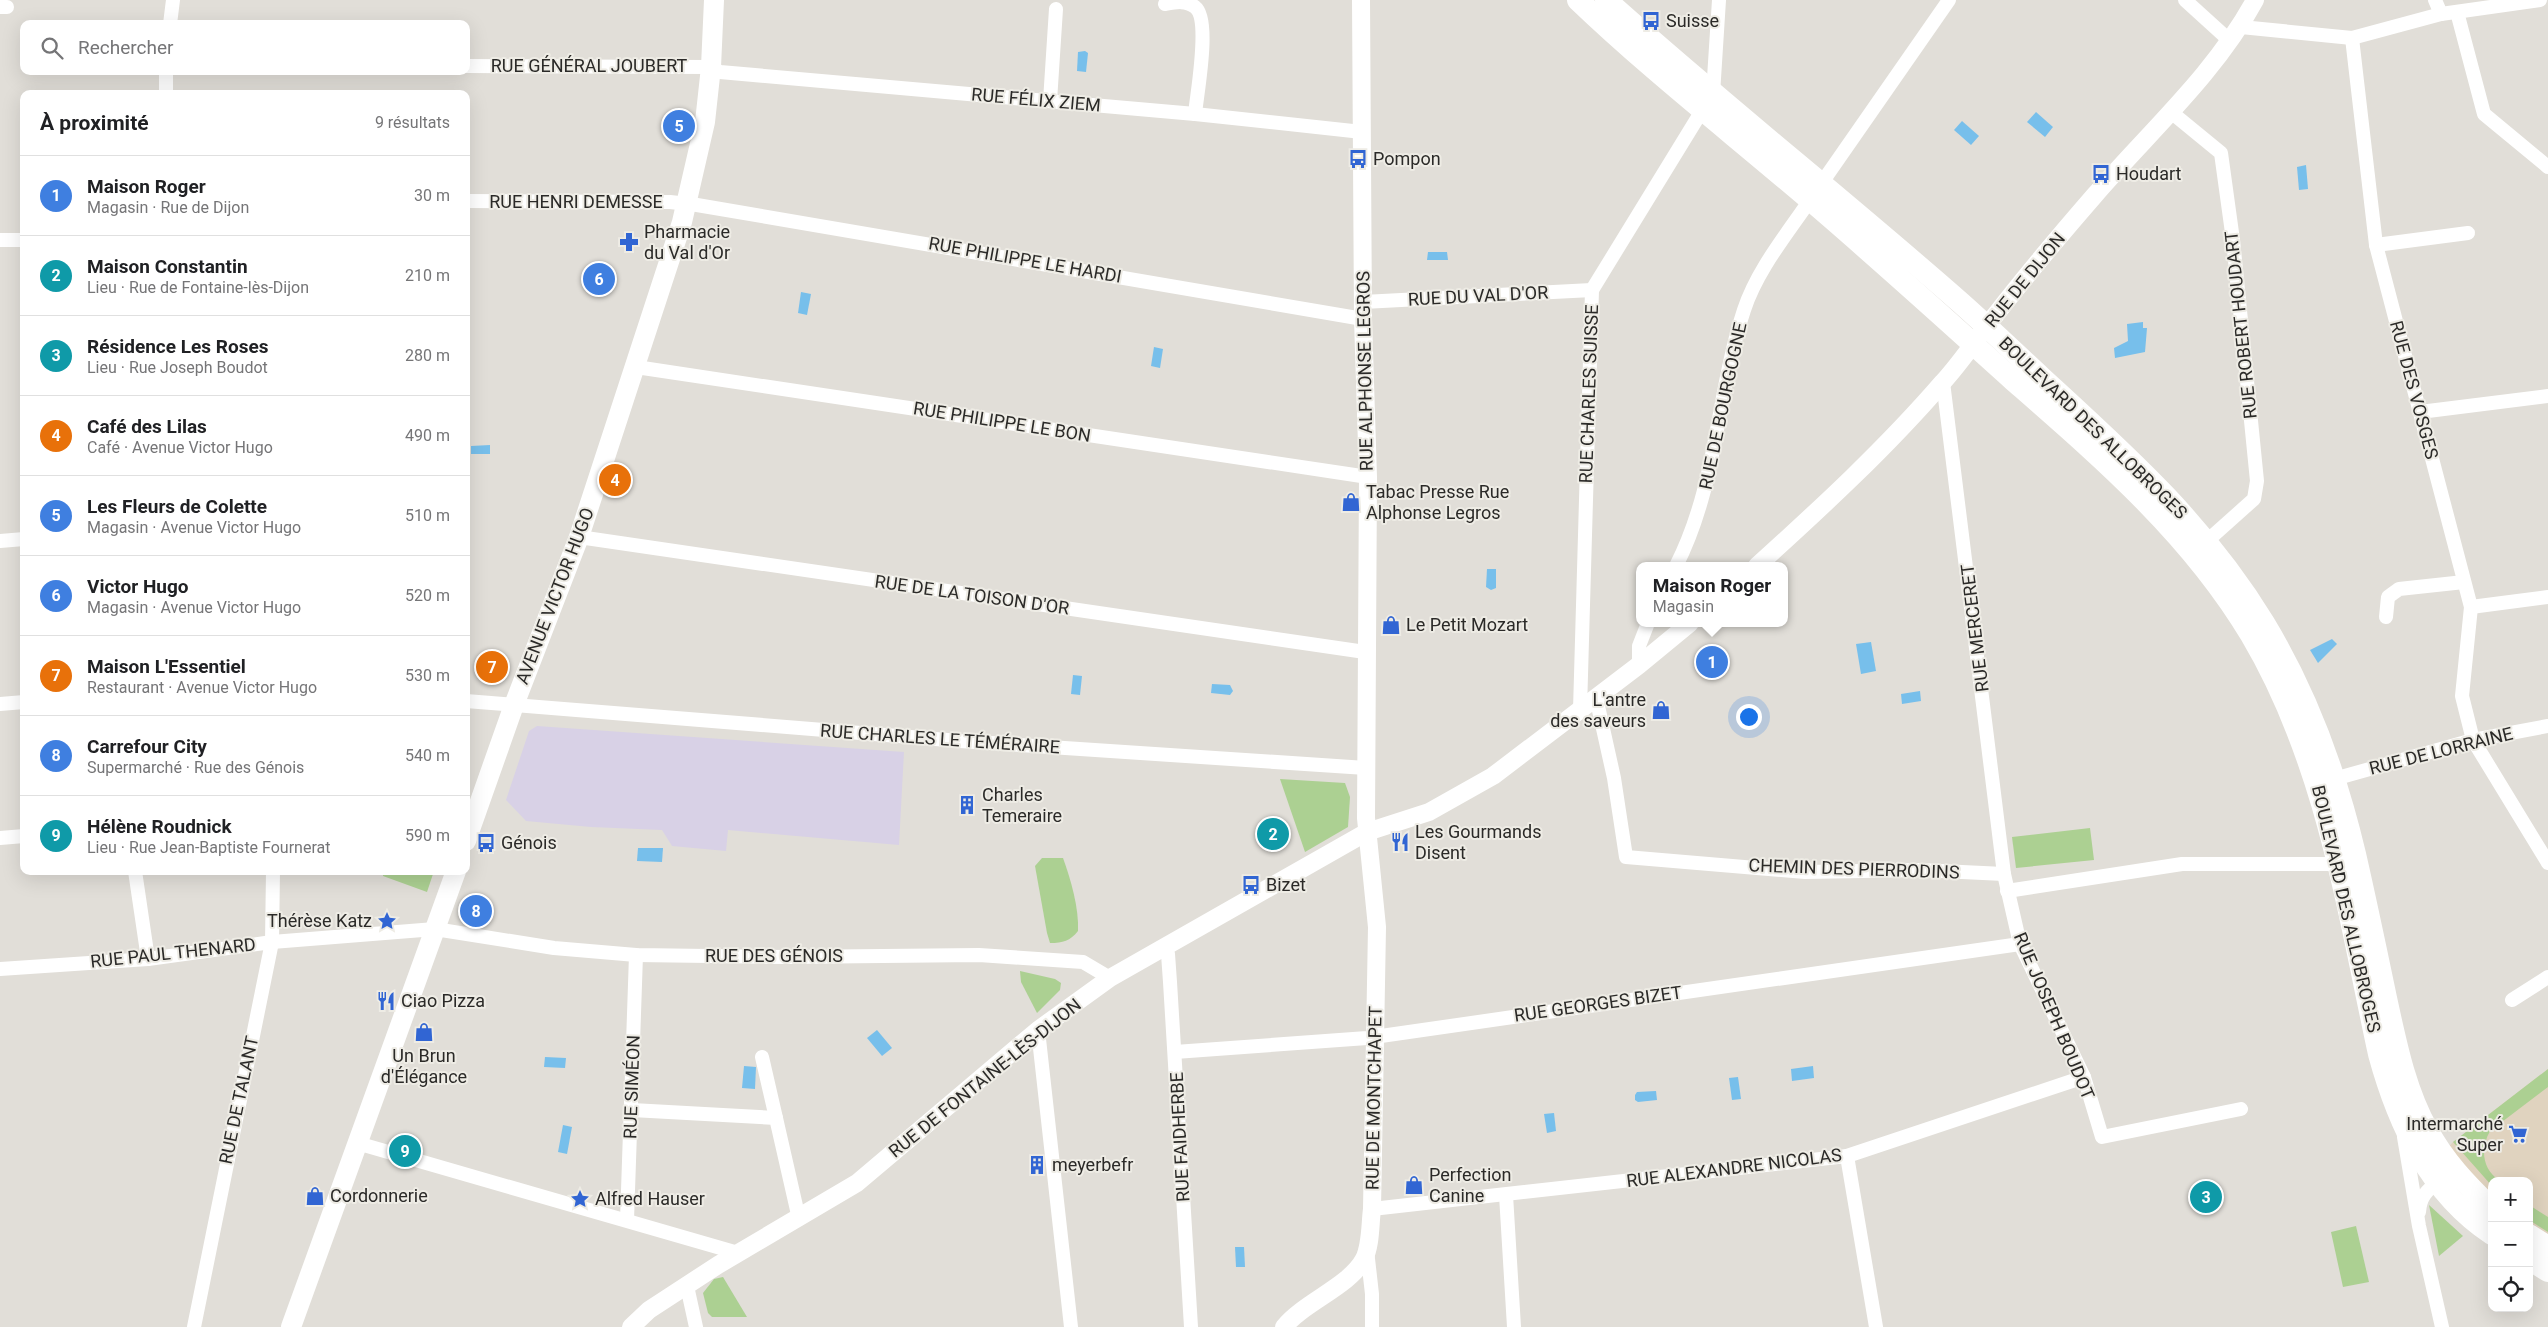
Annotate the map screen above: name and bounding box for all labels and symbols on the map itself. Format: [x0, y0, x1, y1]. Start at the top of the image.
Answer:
bus stop icon: Suisse [1640, 10, 1662, 32]
place label: Suisse [1666, 10, 1719, 31]
street label: RUE GÉNÉRAL JOUBERT [491, 55, 688, 76]
street label: RUE FÉLIX ZIEM [970, 83, 1102, 116]
pin: 5 [663, 107, 695, 145]
bus stop icon: Pompon [1347, 148, 1369, 170]
place label: Pompon [1373, 148, 1441, 169]
bus stop icon: Houdart [2090, 163, 2112, 185]
place label: Houdart [2116, 163, 2182, 184]
street label: RUE HENRI DEMESSE [489, 191, 663, 212]
place label: Pharmacie du Val d'Or [644, 221, 730, 263]
street label: RUE DE DIJON [1980, 228, 2069, 331]
street label: RUE ROBERT HOUDART [2220, 230, 2261, 420]
pharmacy icon: Pharmacie du Val d'Or [618, 231, 640, 253]
street label: RUE PHILIPPE LE HARDI [927, 232, 1123, 287]
pin: 6 [583, 260, 615, 298]
street label: RUE ALPHONSE LEGROS [1352, 271, 1377, 471]
street label: RUE DU VAL D'OR [1407, 281, 1549, 310]
street label: RUE CHARLES SUISSE [1575, 304, 1602, 484]
street label: RUE DES VOSGES [2386, 318, 2443, 462]
street label: RUE DE BOURGOGNE [1695, 320, 1750, 491]
street label: BOULEVARD DES ALLOBROGES [1995, 332, 2192, 523]
street label: RUE PHILIPPE LE BON [912, 397, 1092, 446]
pin: 4 [599, 461, 631, 499]
place label: Tabac Presse Rue Alphonse Legros [1366, 481, 1509, 523]
shop icon: Tabac Presse Rue Alphonse Legros [1340, 491, 1362, 513]
street label: AVENUE VICTOR HUGO [511, 505, 598, 687]
street label: RUE MERCERET [1956, 563, 1993, 693]
street label: RUE DE LA TOISON D'OR [873, 570, 1071, 619]
shop icon: Le Petit Mozart [1380, 614, 1402, 636]
place label: Le Petit Mozart [1406, 614, 1528, 635]
pin: 1 [1696, 643, 1728, 681]
pin: 7 [476, 648, 508, 686]
place label: L'antre des saveurs [1550, 689, 1646, 731]
shop icon: L'antre des saveurs [1650, 699, 1672, 721]
your location [1736, 704, 1762, 730]
street label: RUE CHARLES LE TÉMÉRAIRE [820, 720, 1061, 757]
street label: RUE DE LORRAINE [2367, 723, 2515, 779]
street label: BOULEVARD DES ALLOBROGES [2308, 783, 2385, 1035]
place label: Charles Temeraire [982, 784, 1062, 826]
building icon: Charles Temeraire [956, 794, 978, 816]
pin: 2 [1257, 815, 1289, 853]
place label: Les Gourmands Disent [1415, 821, 1542, 863]
restaurant icon: Les Gourmands Disent [1389, 831, 1411, 853]
bus stop icon: Génois [475, 832, 497, 854]
place label: Génois [501, 832, 557, 853]
street label: CHEMIN DES PIERRODINS [1748, 854, 1960, 883]
bus stop icon: Bizet [1240, 874, 1262, 896]
place label: Bizet [1266, 874, 1306, 895]
pin: 8 [460, 892, 492, 930]
place label: Thérèse Katz [267, 910, 372, 931]
place icon: Thérèse Katz [376, 910, 398, 932]
street label: RUE JOSEPH BOUDOT [2010, 929, 2099, 1103]
street label: RUE PAUL THENARD [89, 933, 257, 972]
street label: RUE DES GÉNOIS [705, 945, 843, 966]
street label: RUE GEORGES BIZET [1513, 981, 1683, 1026]
restaurant icon: Ciao Pizza [375, 990, 397, 1012]
place label: Ciao Pizza [401, 990, 485, 1011]
street label: RUE DE FONTAINE-LÈS-DIJON [884, 994, 1085, 1162]
street label: RUE DE MONTCHAPET [1361, 1006, 1386, 1190]
shop icon: Un Brun d'Élégance [413, 1021, 435, 1043]
street label: RUE DE TALANT [215, 1034, 262, 1166]
street label: RUE SIMÉON [619, 1035, 644, 1139]
place label: Un Brun d'Élégance [381, 1045, 467, 1087]
street label: RUE FAIDHERBE [1166, 1072, 1193, 1202]
place label: Intermarché Super [2406, 1113, 2503, 1155]
supermarket icon: Intermarché Super [2507, 1123, 2529, 1145]
pin: 9 [389, 1132, 421, 1170]
street label: RUE ALEXANDRE NICOLAS [1625, 1144, 1843, 1191]
building icon: meyerbefr [1026, 1154, 1048, 1176]
place label: meyerbefr [1052, 1154, 1133, 1175]
place label: Perfection Canine [1429, 1164, 1512, 1206]
shop icon: Perfection Canine [1403, 1174, 1425, 1196]
pin: 3 [2190, 1178, 2222, 1216]
shop icon: Cordonnerie [304, 1185, 326, 1207]
place label: Cordonnerie [330, 1185, 428, 1206]
place icon: Alfred Hauser [569, 1188, 591, 1210]
place label: Alfred Hauser [595, 1188, 705, 1209]

